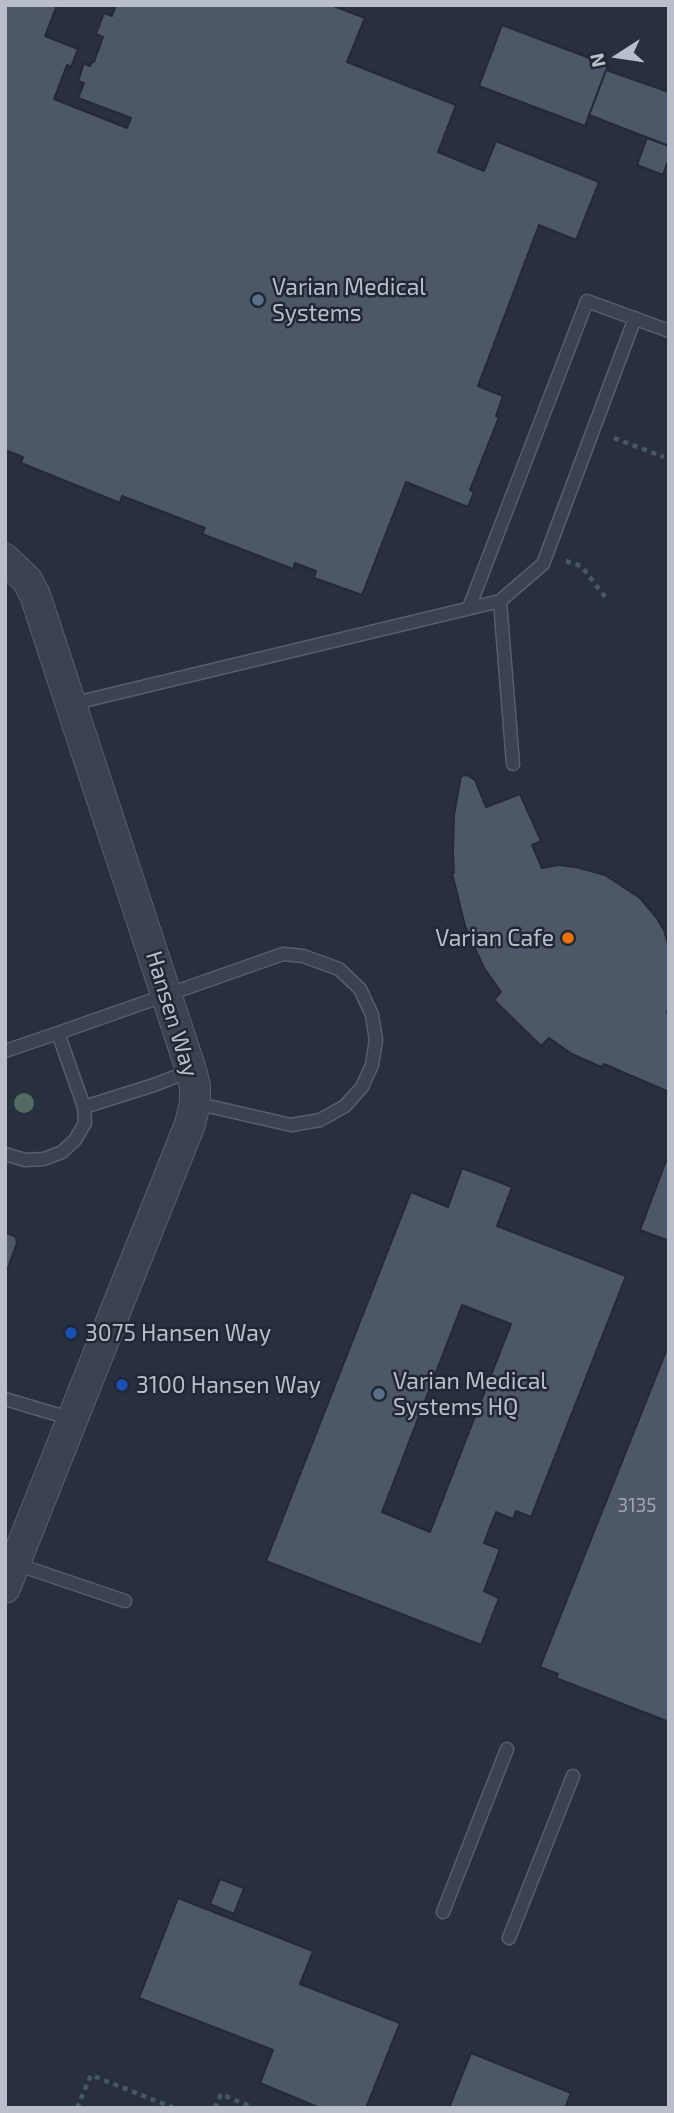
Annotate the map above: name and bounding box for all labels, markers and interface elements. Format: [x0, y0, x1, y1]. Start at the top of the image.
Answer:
north arrow [583, 21, 653, 91]
text: N [584, 51, 610, 70]
place label: Varian Medical Systems [272, 273, 426, 327]
marker: Varian Medical Systems [250, 292, 266, 308]
place label: Varian Cafe [435, 924, 554, 952]
marker: Varian Cafe [560, 930, 576, 946]
street label: Hansen Way [140, 948, 204, 1080]
place label: 3075 Hansen Way [85, 1319, 271, 1347]
marker: 3075 Hansen Way [63, 1325, 79, 1341]
place label: Varian Medical Systems HQ [393, 1367, 547, 1421]
place label: 3100 Hansen Way [136, 1371, 321, 1399]
marker: 3100 Hansen Way [114, 1377, 130, 1393]
marker: Varian Medical Systems HQ [371, 1386, 387, 1402]
house number: 3135 [618, 1495, 656, 1517]

